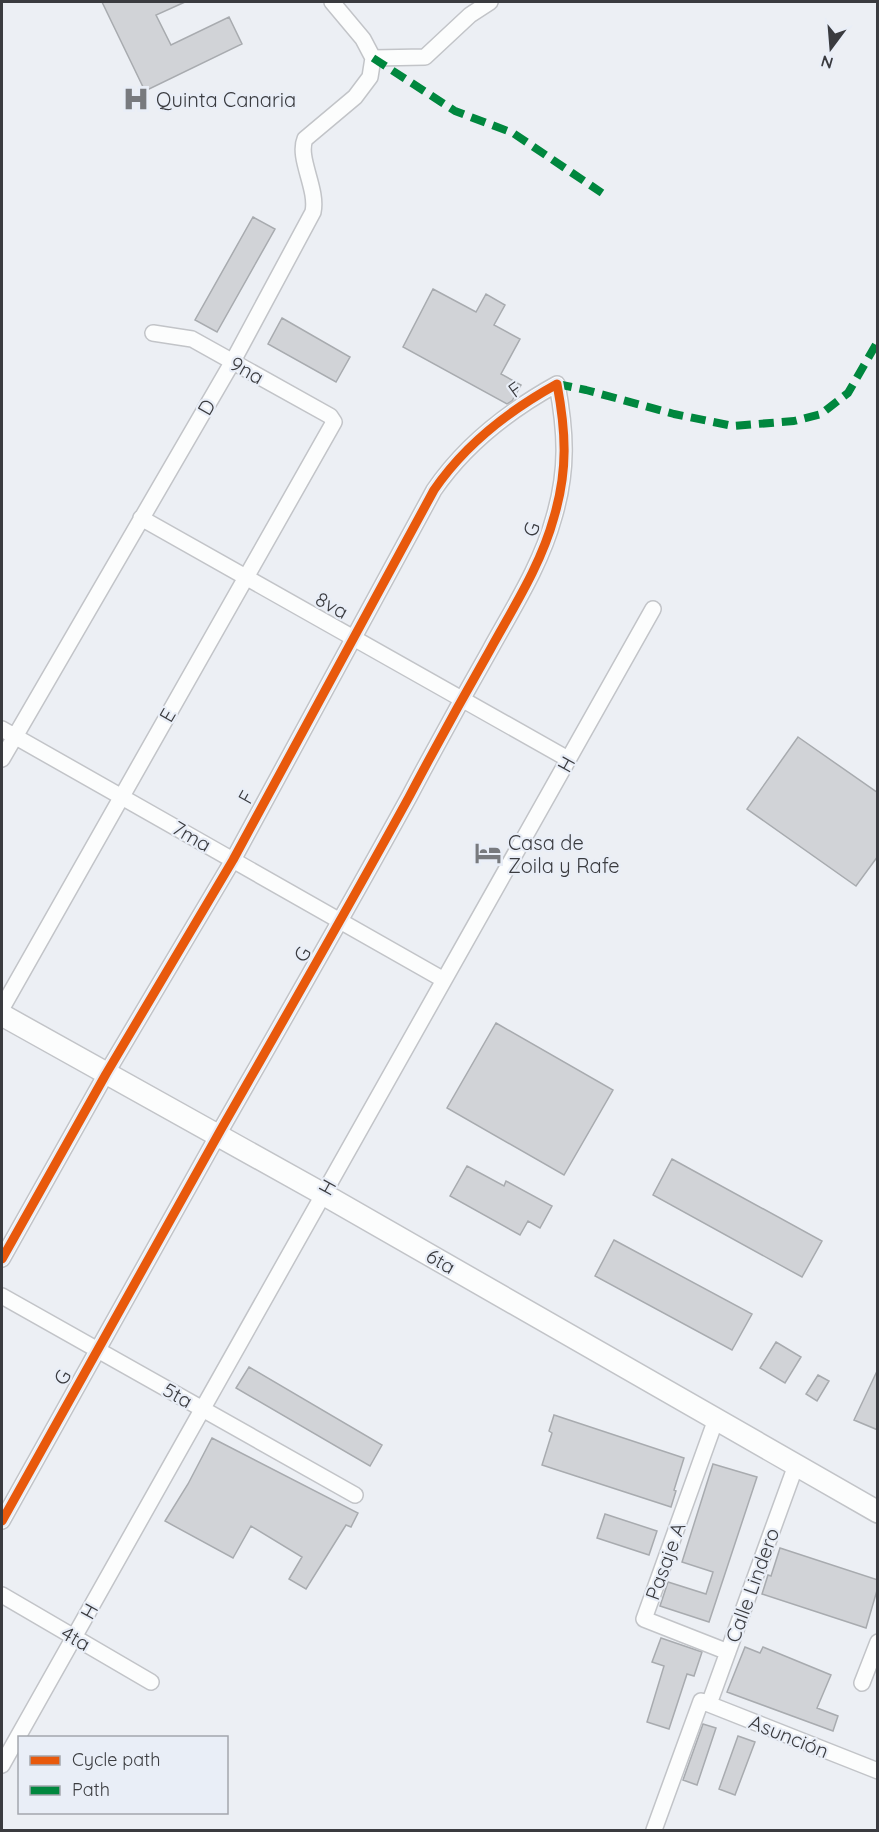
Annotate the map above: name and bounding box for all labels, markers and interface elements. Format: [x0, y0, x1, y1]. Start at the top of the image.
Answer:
north arrow [801, 18, 861, 78]
text: N [818, 51, 835, 74]
hospital icon: Quinta Canaria [121, 84, 151, 114]
place label: Quinta Canaria [156, 87, 296, 112]
street label: 9na [226, 351, 268, 389]
street label: F [503, 376, 527, 402]
street label: D [192, 395, 220, 419]
street label: G [517, 518, 545, 540]
street label: 8va [311, 586, 353, 624]
street label: E [153, 704, 181, 726]
street label: H [552, 752, 580, 776]
street label: F [232, 786, 260, 808]
street label: 7ma [168, 815, 216, 857]
place label: Casa de Zoila y Rafe [508, 830, 620, 878]
hotel icon: Casa de Zoila y Rafe [473, 838, 503, 868]
street label: G [288, 942, 316, 966]
street label: H [313, 1175, 341, 1199]
street label: 6ta [422, 1243, 460, 1279]
street label: G [48, 1365, 76, 1389]
street label: 5ta [159, 1377, 197, 1413]
street label: Pasaje A [639, 1519, 691, 1603]
street label: Calle Lindero [720, 1524, 784, 1646]
street label: H [75, 1599, 103, 1623]
street label: 4ta [57, 1620, 95, 1656]
street label: Asunción [746, 1709, 832, 1763]
legend [18, 1736, 228, 1814]
text: Cycle path [72, 1748, 160, 1771]
text: Path [72, 1778, 110, 1801]

